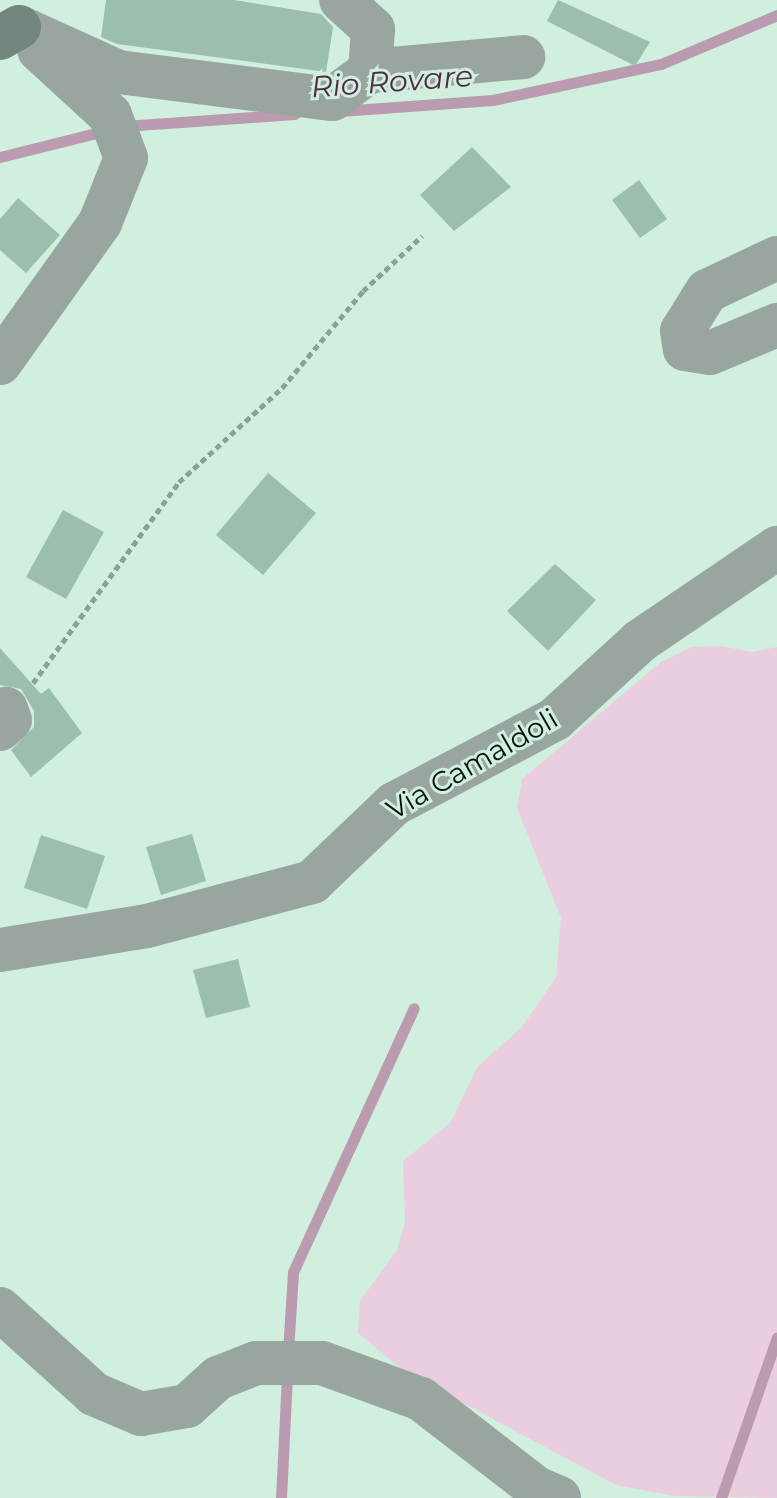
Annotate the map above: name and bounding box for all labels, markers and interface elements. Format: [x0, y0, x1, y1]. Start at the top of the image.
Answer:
water label: Rio Rovare [310, 58, 474, 106]
street label: Via Camaldoli [380, 701, 564, 827]

